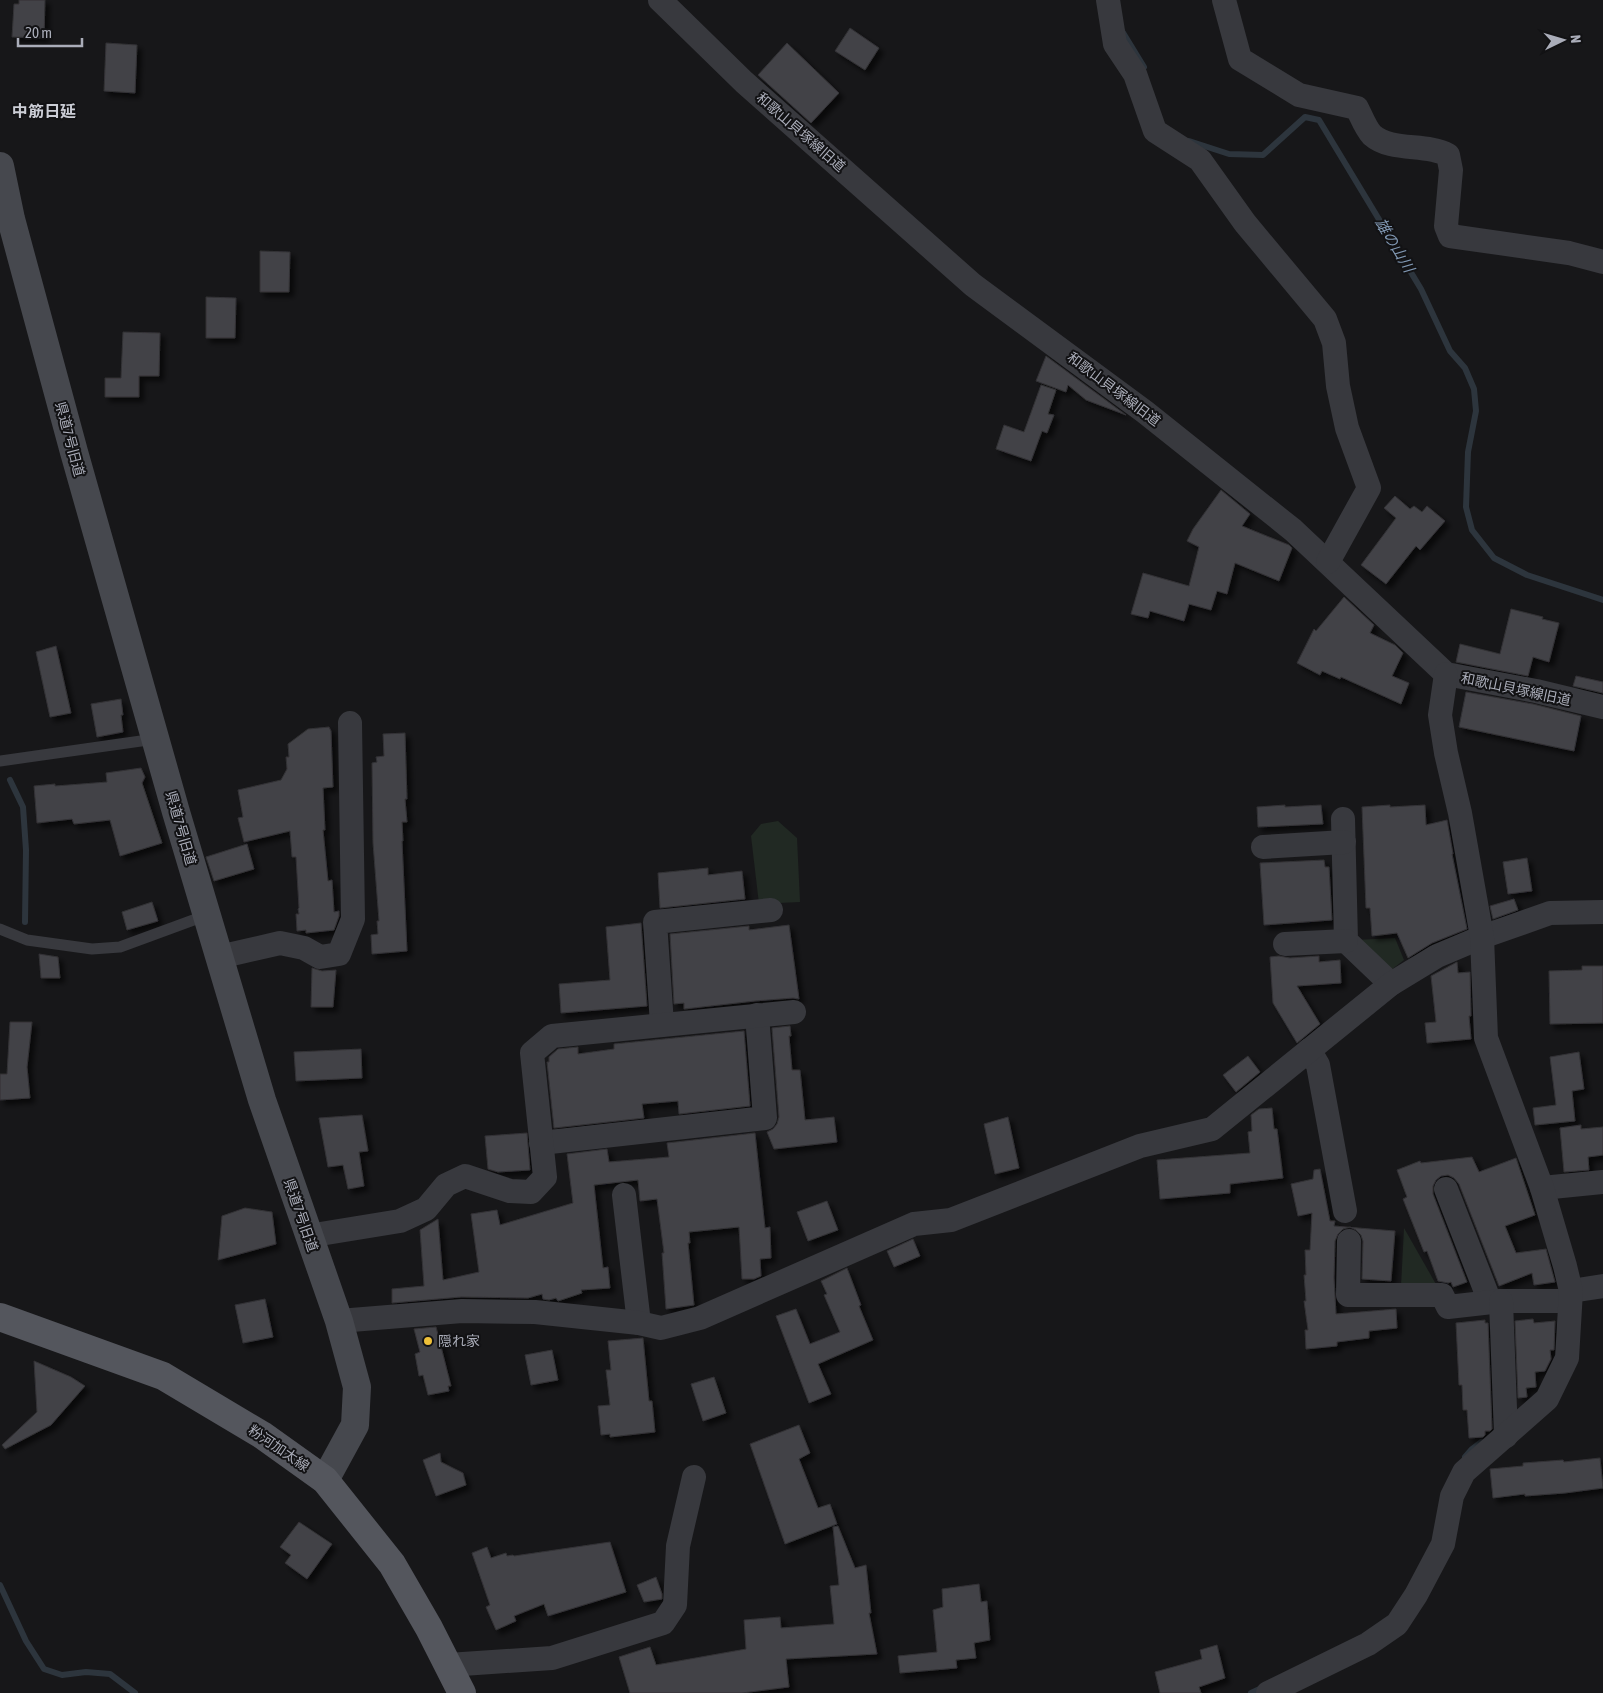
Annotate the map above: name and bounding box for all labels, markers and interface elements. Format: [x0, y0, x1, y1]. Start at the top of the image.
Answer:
scale bar [18, 15, 81, 47]
north arrow [1538, 15, 1588, 65]
text: 20 m [25, 24, 52, 41]
text: N [1568, 34, 1584, 44]
street label: 和歌山貝塚線旧道 [753, 89, 849, 175]
district label: 中筋日延 [12, 102, 76, 120]
water label: 雄の山川 [1372, 215, 1419, 277]
street label: 和歌山貝塚線旧道 [1064, 349, 1164, 429]
street label: 県道7号旧道 [52, 400, 88, 478]
street label: 和歌山貝塚線旧道 [1460, 670, 1572, 708]
street label: 県道7号旧道 [163, 789, 199, 867]
street label: 県道7号旧道 [281, 1176, 321, 1254]
place label: 隠れ家 [438, 1333, 480, 1349]
marker: 隠れ家 [422, 1335, 434, 1347]
street label: 粉河加太線 [246, 1422, 312, 1474]

